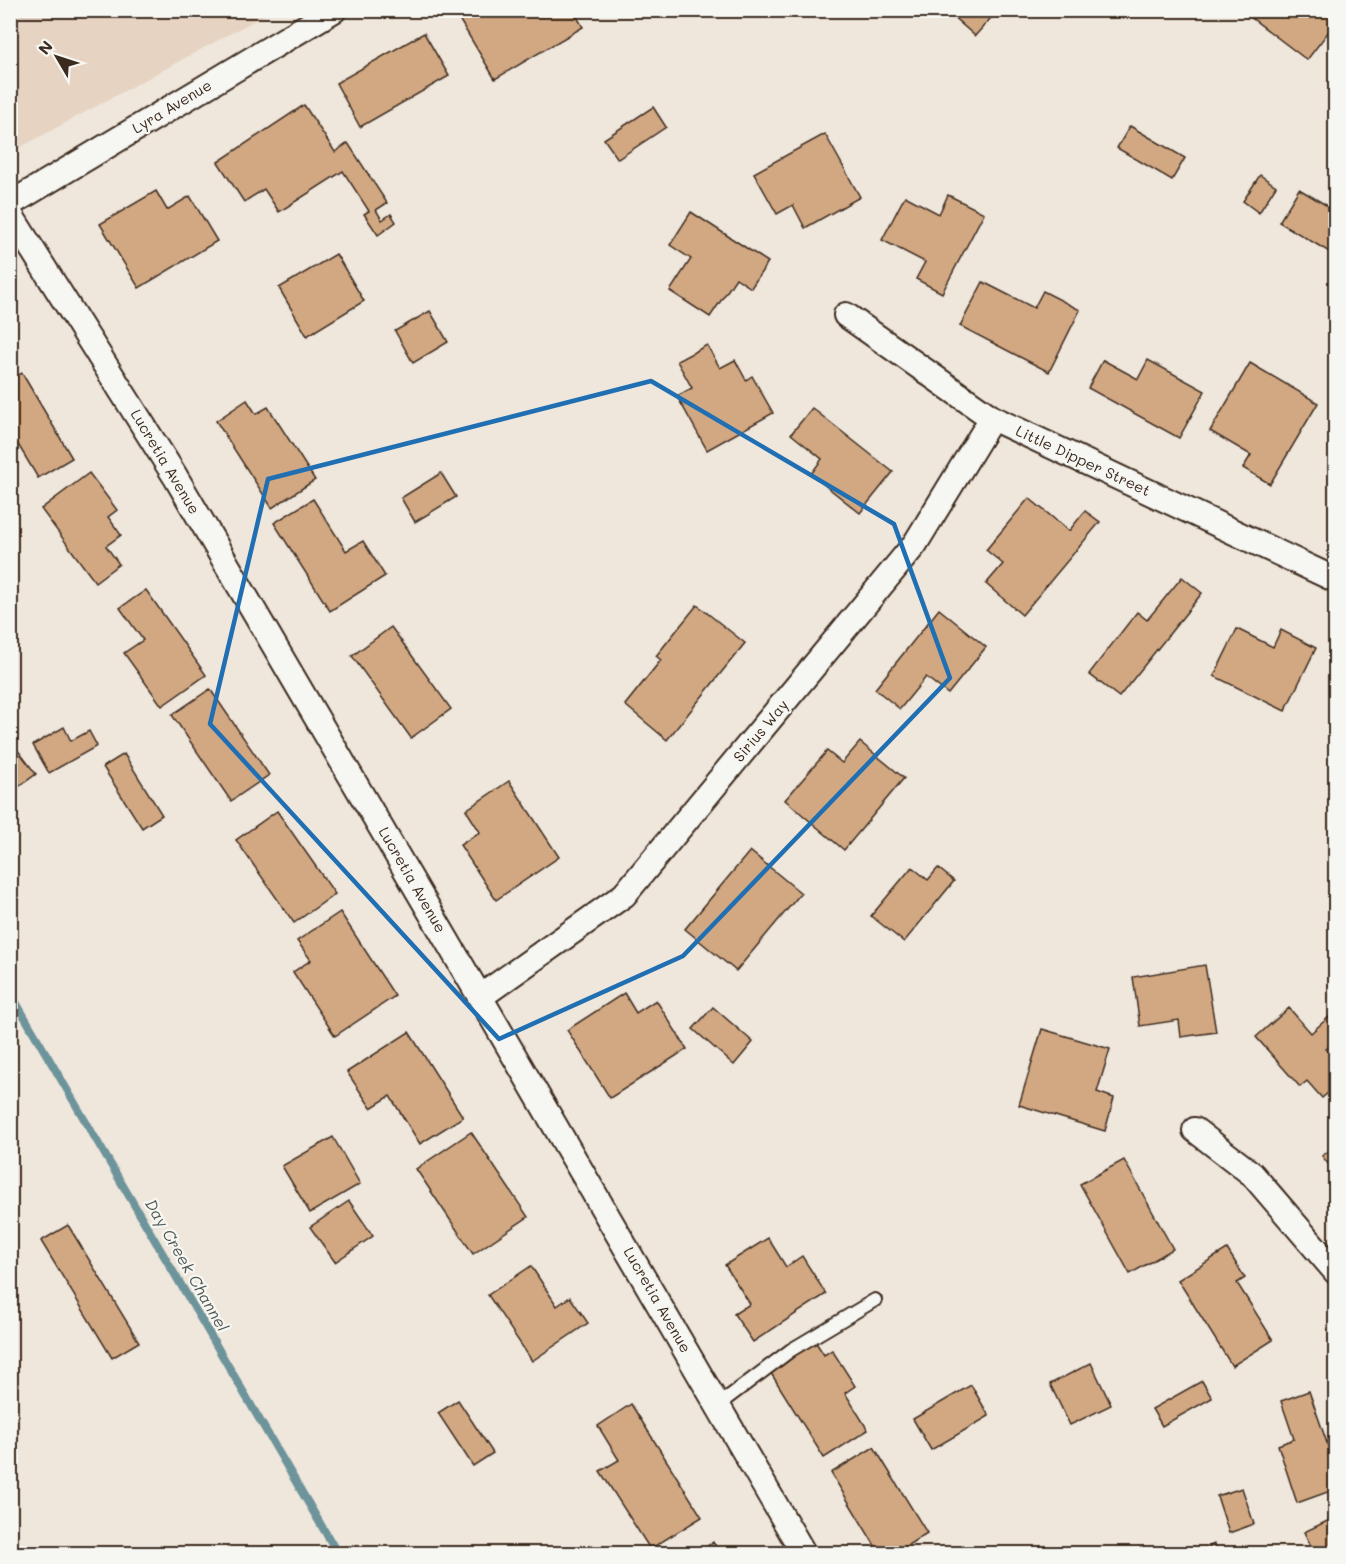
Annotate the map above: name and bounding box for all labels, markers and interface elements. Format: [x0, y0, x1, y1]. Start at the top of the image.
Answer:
north arrow [27, 27, 87, 87]
text: N [33, 36, 57, 59]
street label: Lyra Avenue [128, 75, 215, 138]
street label: Lucretia Avenue [127, 405, 205, 518]
street label: Little Dipper Street [1013, 420, 1154, 500]
street label: Sirius Way [728, 695, 792, 766]
street label: Lucretia Avenue [374, 823, 451, 936]
water label: Day Creek Channel [141, 1195, 234, 1335]
street label: Lucretia Avenue [619, 1243, 696, 1356]

